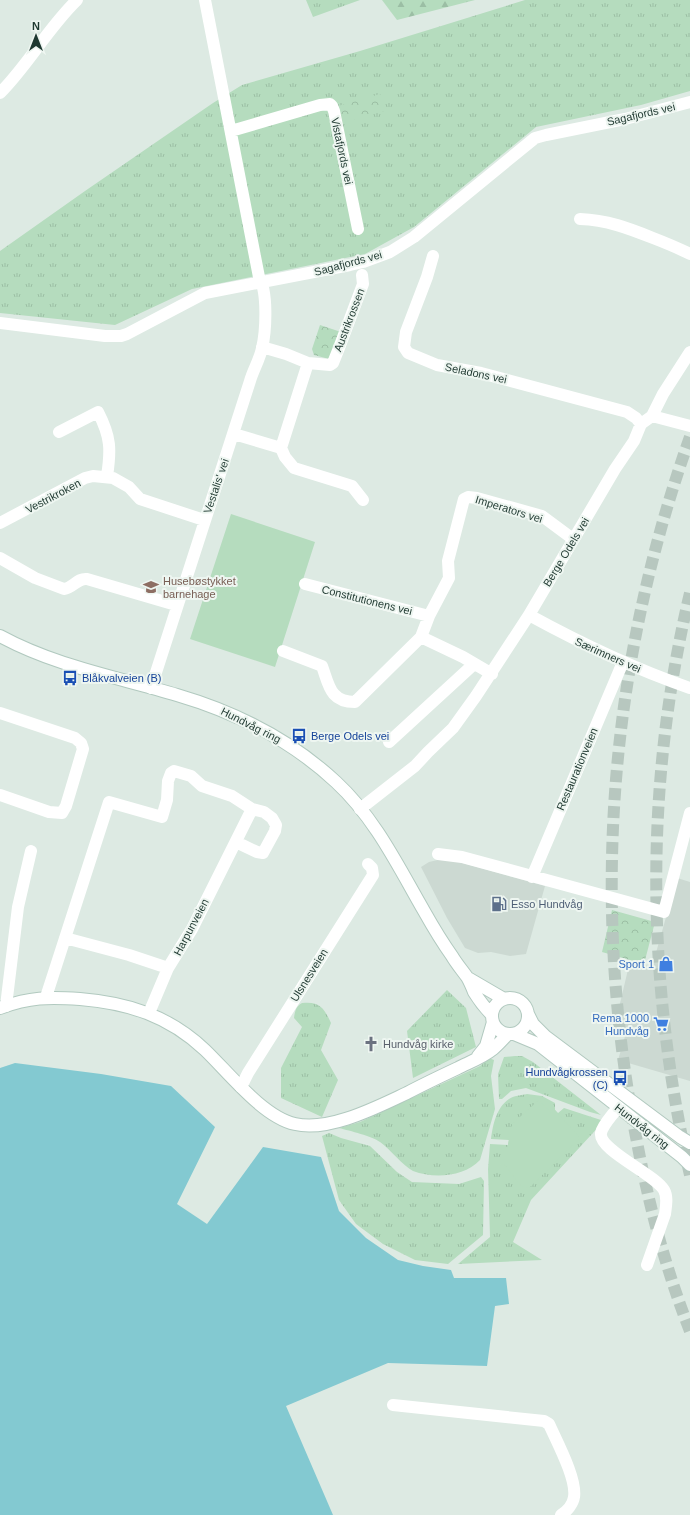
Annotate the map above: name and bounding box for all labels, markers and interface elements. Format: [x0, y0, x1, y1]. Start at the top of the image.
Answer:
north arrow [16, 16, 56, 56]
text: N [32, 20, 40, 32]
street label: Sagafjords vei [606, 100, 676, 128]
street label: Vistafjords vei [329, 116, 355, 186]
street label: Sagafjords vei [313, 248, 383, 278]
street label: Austrikrossen [331, 287, 367, 353]
street label: Seladons vei [444, 361, 508, 385]
street label: Vestalis' vei [201, 457, 231, 515]
street label: Vestrikroken [23, 476, 83, 516]
street label: Imperators vei [474, 493, 544, 525]
street label: Berge Odels vei [541, 515, 591, 589]
place label: Husebøstykket barnehage [163, 575, 236, 600]
school or university icon: Husebøstykket barnehage [142, 578, 160, 596]
street label: Constitutionens vei [320, 583, 414, 617]
street label: Særimners vei [573, 635, 643, 675]
bus stop icon: Blåkvalveien (B) [61, 669, 79, 687]
place label: Blåkvalveien (B) [82, 672, 161, 684]
street label: Hundvåg ring [219, 705, 283, 745]
street label: Restaurationveien [554, 726, 600, 812]
bus stop icon: Berge Odels vei [290, 727, 308, 745]
place label: Berge Odels vei [311, 730, 389, 742]
fuel station icon: Esso Hundvåg [490, 895, 508, 913]
street label: Harpunveien [171, 897, 211, 957]
place label: Esso Hundvåg [511, 898, 583, 910]
street label: Ulsnesveien [288, 946, 330, 1004]
shop icon: Sport 1 [657, 955, 675, 973]
place label: Sport 1 [619, 958, 654, 970]
place label: Rema 1000 Hundvåg [592, 1012, 649, 1037]
supermarket icon: Rema 1000 Hundvåg [652, 1015, 670, 1033]
church icon: Hundvåg kirke [362, 1035, 380, 1053]
place label: Hundvåg kirke [383, 1038, 453, 1050]
place label: Hundvågkrossen (C) [525, 1066, 608, 1091]
bus stop icon: Hundvågkrossen (C) [611, 1069, 629, 1087]
street label: Hundvåg ring [613, 1101, 671, 1151]

